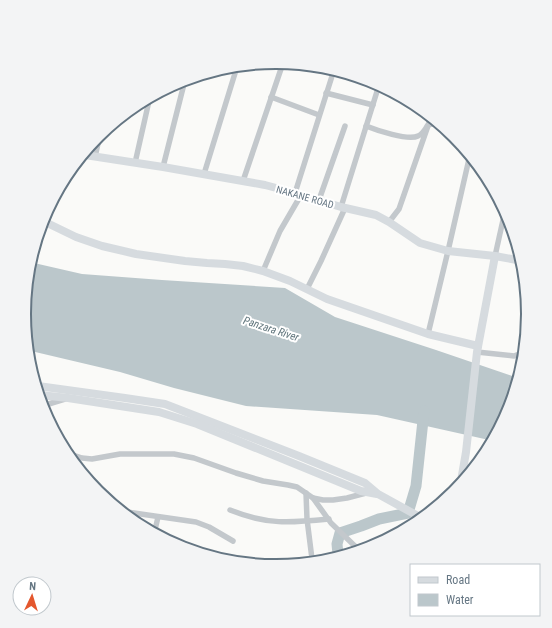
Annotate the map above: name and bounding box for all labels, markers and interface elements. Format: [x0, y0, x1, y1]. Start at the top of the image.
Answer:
street label: NAKANE ROAD [275, 184, 335, 211]
water label: Panzara River [242, 314, 301, 344]
legend [410, 564, 540, 616]
text: Road [446, 573, 470, 587]
north arrow [12, 576, 52, 616]
text: N [29, 580, 37, 593]
text: Water [446, 593, 474, 607]

